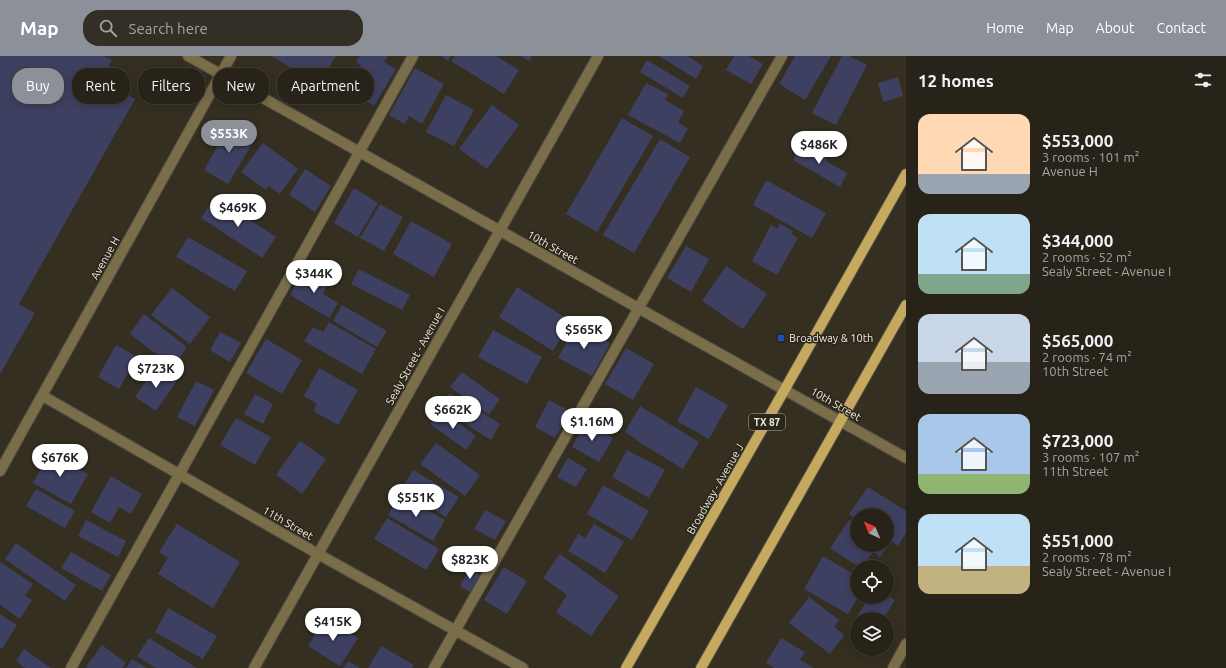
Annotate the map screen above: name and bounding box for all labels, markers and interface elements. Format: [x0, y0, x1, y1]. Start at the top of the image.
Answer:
search box [83, 10, 363, 46]
text: Map [20, 17, 59, 39]
icon: search [97, 17, 119, 39]
text: Search here [129, 20, 208, 37]
text: Home [986, 20, 1024, 36]
text: Map [1046, 20, 1074, 36]
text: About [1096, 20, 1135, 36]
text: Contact [1157, 20, 1206, 36]
chip: Buy [12, 68, 64, 104]
chip: Rent [72, 68, 130, 104]
chip: Filters [138, 68, 205, 104]
chip: New [213, 68, 269, 104]
chip: Apartment [277, 68, 374, 104]
icon: filters [1192, 69, 1214, 91]
text: 12 homes [918, 71, 994, 90]
pin: $553K [201, 120, 257, 154]
text: $553K [210, 126, 248, 140]
icon: home [950, 130, 998, 178]
pin: $486K [791, 131, 847, 165]
text: $553,000 [1042, 131, 1113, 150]
text: $486K [800, 137, 838, 151]
text: 3 rooms · 101 m² [1042, 150, 1139, 164]
text: Avenue H [1042, 164, 1098, 178]
pin: $469K [210, 194, 266, 228]
text: $469K [219, 200, 257, 214]
street label: 10th Street [525, 228, 581, 266]
icon: home [950, 230, 998, 278]
text: $344,000 [1042, 231, 1113, 250]
street label: Avenue H [88, 234, 122, 282]
text: 2 rooms · 52 m² [1042, 250, 1132, 264]
pin: $344K [286, 260, 342, 294]
text: Sealy Street - Avenue I [1042, 264, 1171, 278]
text: $344K [295, 266, 333, 280]
street label: Sealy Street - Avenue I [383, 305, 447, 407]
pin: $565K [556, 316, 612, 350]
text: $565K [565, 322, 603, 336]
icon: home [950, 330, 998, 378]
text: $565,000 [1042, 331, 1113, 350]
place label: Broadway & 10th [789, 332, 873, 344]
marker: Broadway & 10th [776, 333, 786, 343]
text: 2 rooms · 74 m² [1042, 350, 1132, 364]
pin: $723K [128, 355, 184, 389]
text: $723K [137, 361, 175, 375]
text: 10th Street [1042, 364, 1108, 378]
street label: 10th Street [809, 385, 864, 424]
pin: $662K [425, 396, 481, 430]
text: $662K [434, 402, 472, 416]
pin: $1.16M [559, 408, 625, 442]
text: $1.16M [570, 414, 614, 428]
road number: TX 87 [749, 414, 785, 430]
icon: home [950, 430, 998, 478]
text: $723,000 [1042, 431, 1113, 450]
street label: Broadway - Avenue J [684, 442, 746, 536]
pin: $676K [32, 444, 88, 478]
text: $676K [41, 450, 79, 464]
text: 3 rooms · 107 m² [1042, 450, 1139, 464]
text: 11th Street [1042, 464, 1108, 478]
pin: $551K [388, 484, 444, 518]
text: $551K [397, 490, 435, 504]
street label: 11th Street [261, 504, 316, 543]
north arrow [850, 508, 894, 552]
map controls [850, 508, 894, 656]
icon: home [950, 530, 998, 578]
text: $551,000 [1042, 531, 1113, 550]
pin: $823K [442, 546, 498, 580]
text: 2 rooms · 78 m² [1042, 550, 1132, 564]
text: $823K [451, 552, 489, 566]
button: locate [850, 560, 894, 604]
text: Sealy Street - Avenue I [1042, 564, 1171, 578]
pin: $415K [305, 608, 361, 642]
button: layers [850, 612, 894, 656]
text: $415K [314, 614, 352, 628]

